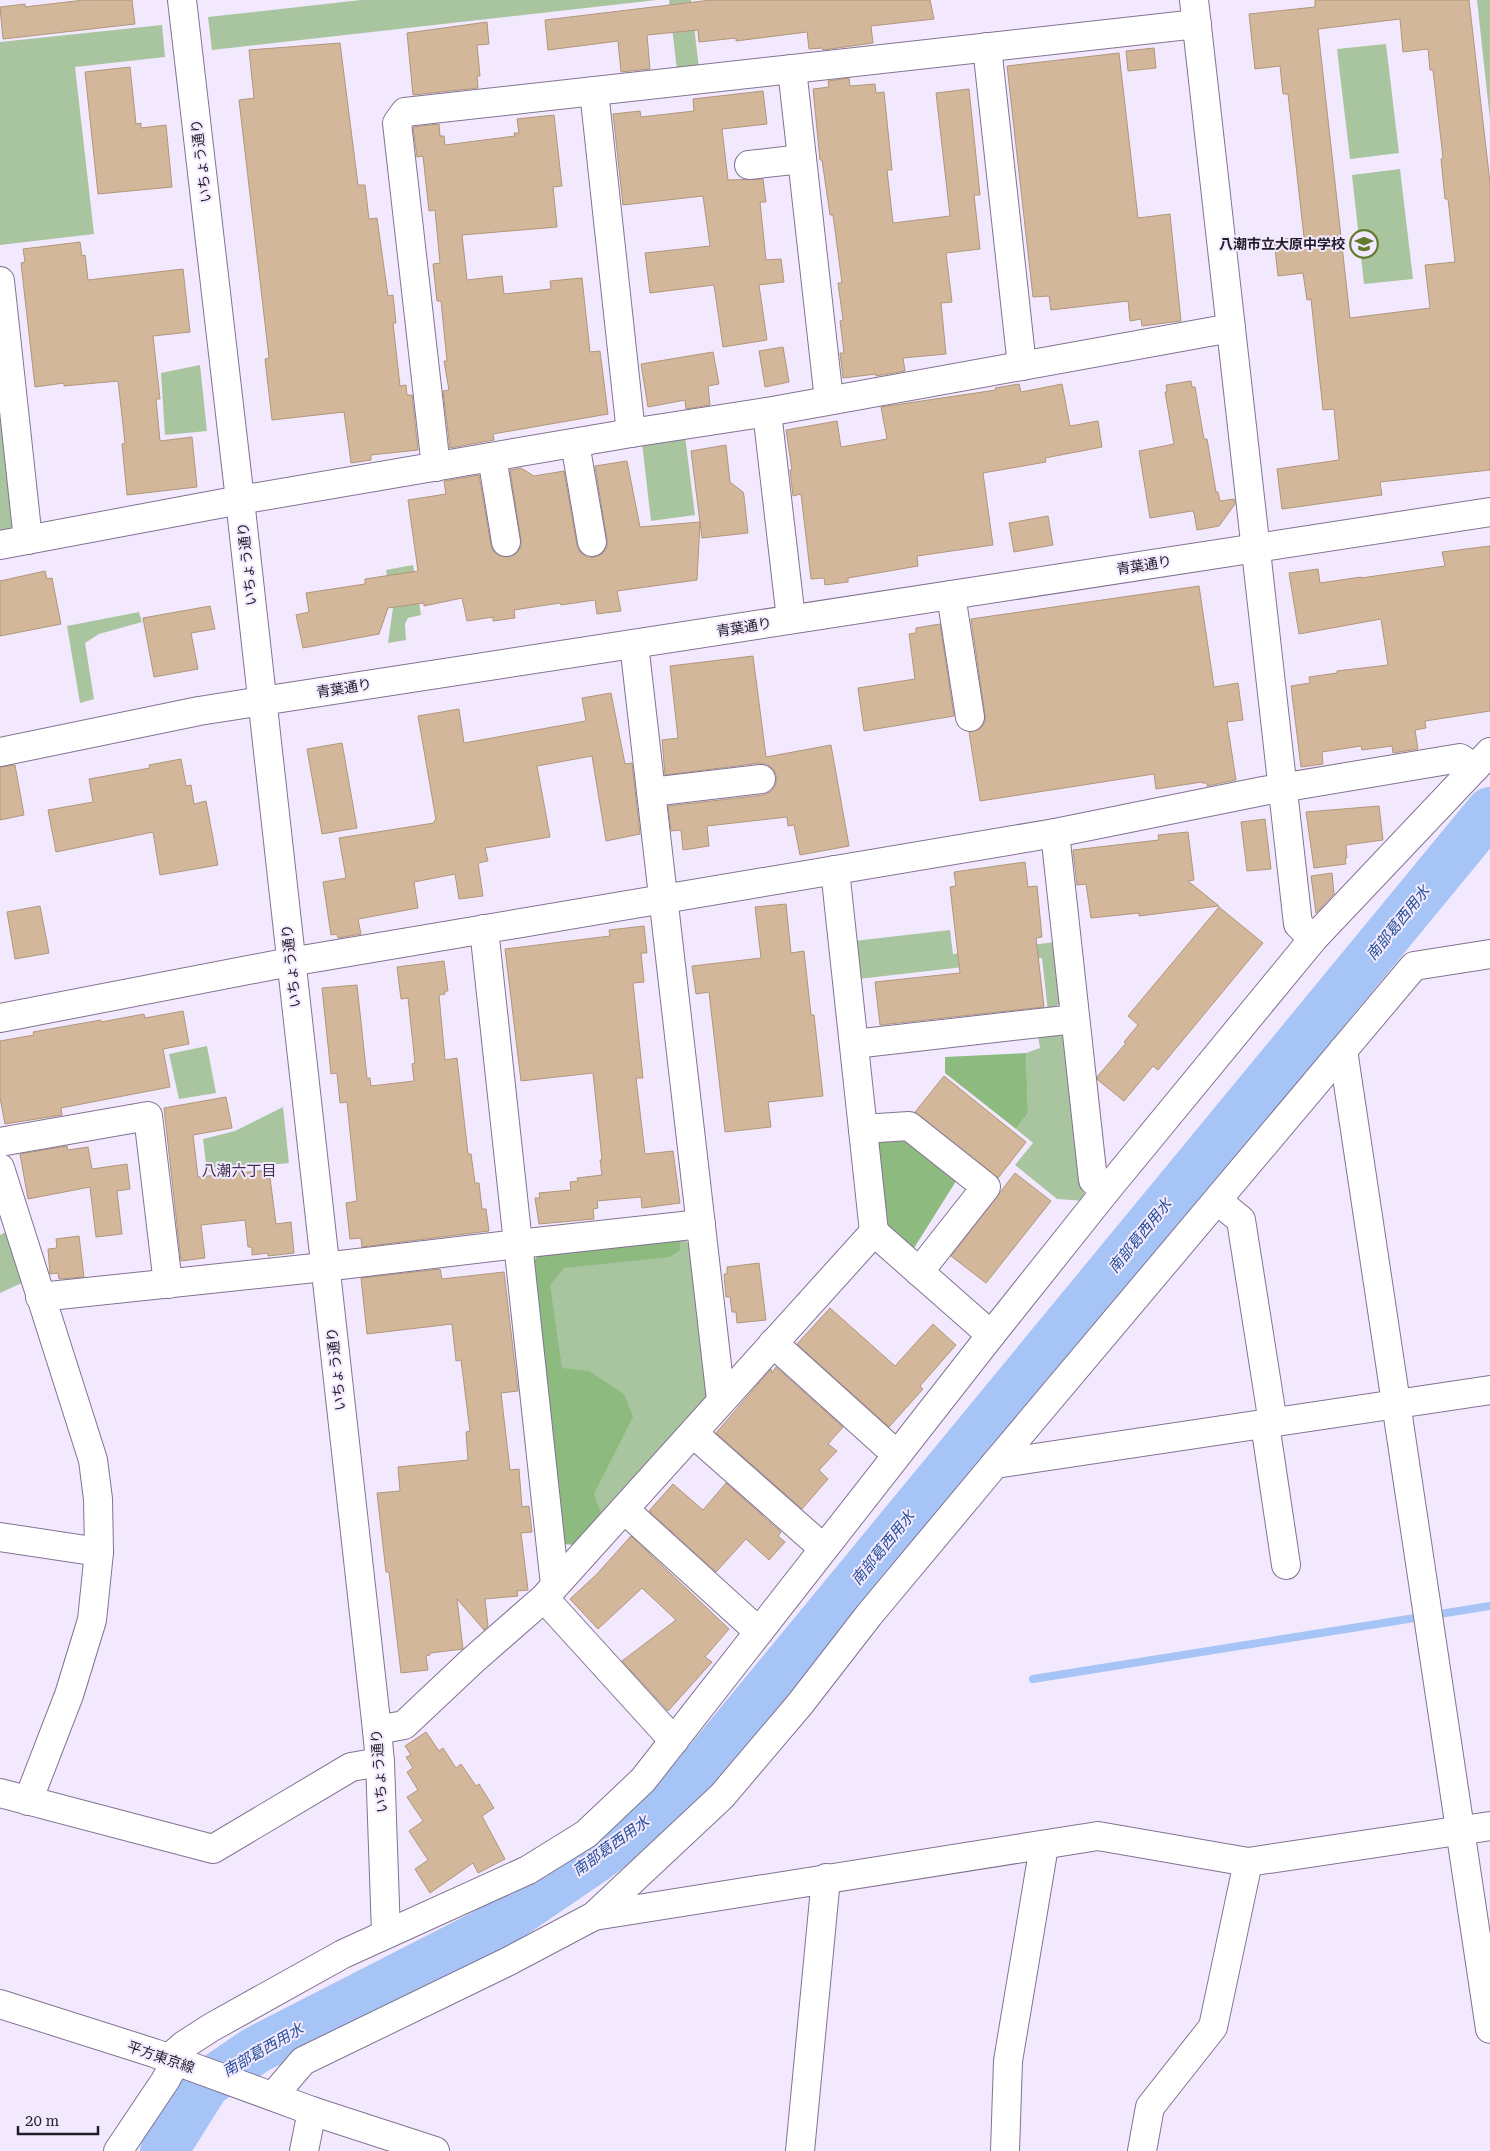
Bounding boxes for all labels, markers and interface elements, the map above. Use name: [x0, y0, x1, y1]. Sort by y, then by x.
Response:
street label: いちょう通り: [188, 118, 214, 204]
school or university icon: 八潮市立大原中学校: [1349, 229, 1379, 259]
place label: 八潮市立大原中学校: [1219, 236, 1345, 252]
street label: いちょう通り: [235, 521, 259, 607]
street label: 青葉通り: [1115, 553, 1173, 577]
street label: 青葉通り: [715, 615, 773, 639]
street label: 青葉通り: [315, 676, 373, 700]
water label: 南部葛西用水: [1363, 881, 1435, 964]
street label: いちょう通り: [279, 923, 303, 1009]
district label: 八潮六丁目: [201, 1162, 277, 1180]
water label: 南部葛西用水: [1105, 1194, 1177, 1277]
street label: いちょう通り: [324, 1326, 348, 1412]
water label: 南部葛西用水: [848, 1506, 920, 1589]
street label: いちょう通り: [368, 1729, 390, 1813]
water label: 南部葛西用水: [569, 1811, 654, 1880]
water label: 南部葛西用水: [220, 2019, 308, 2080]
street label: 平方東京線: [125, 2038, 197, 2076]
scale bar: [18, 2104, 98, 2136]
text: 20 m: [25, 2112, 60, 2130]

